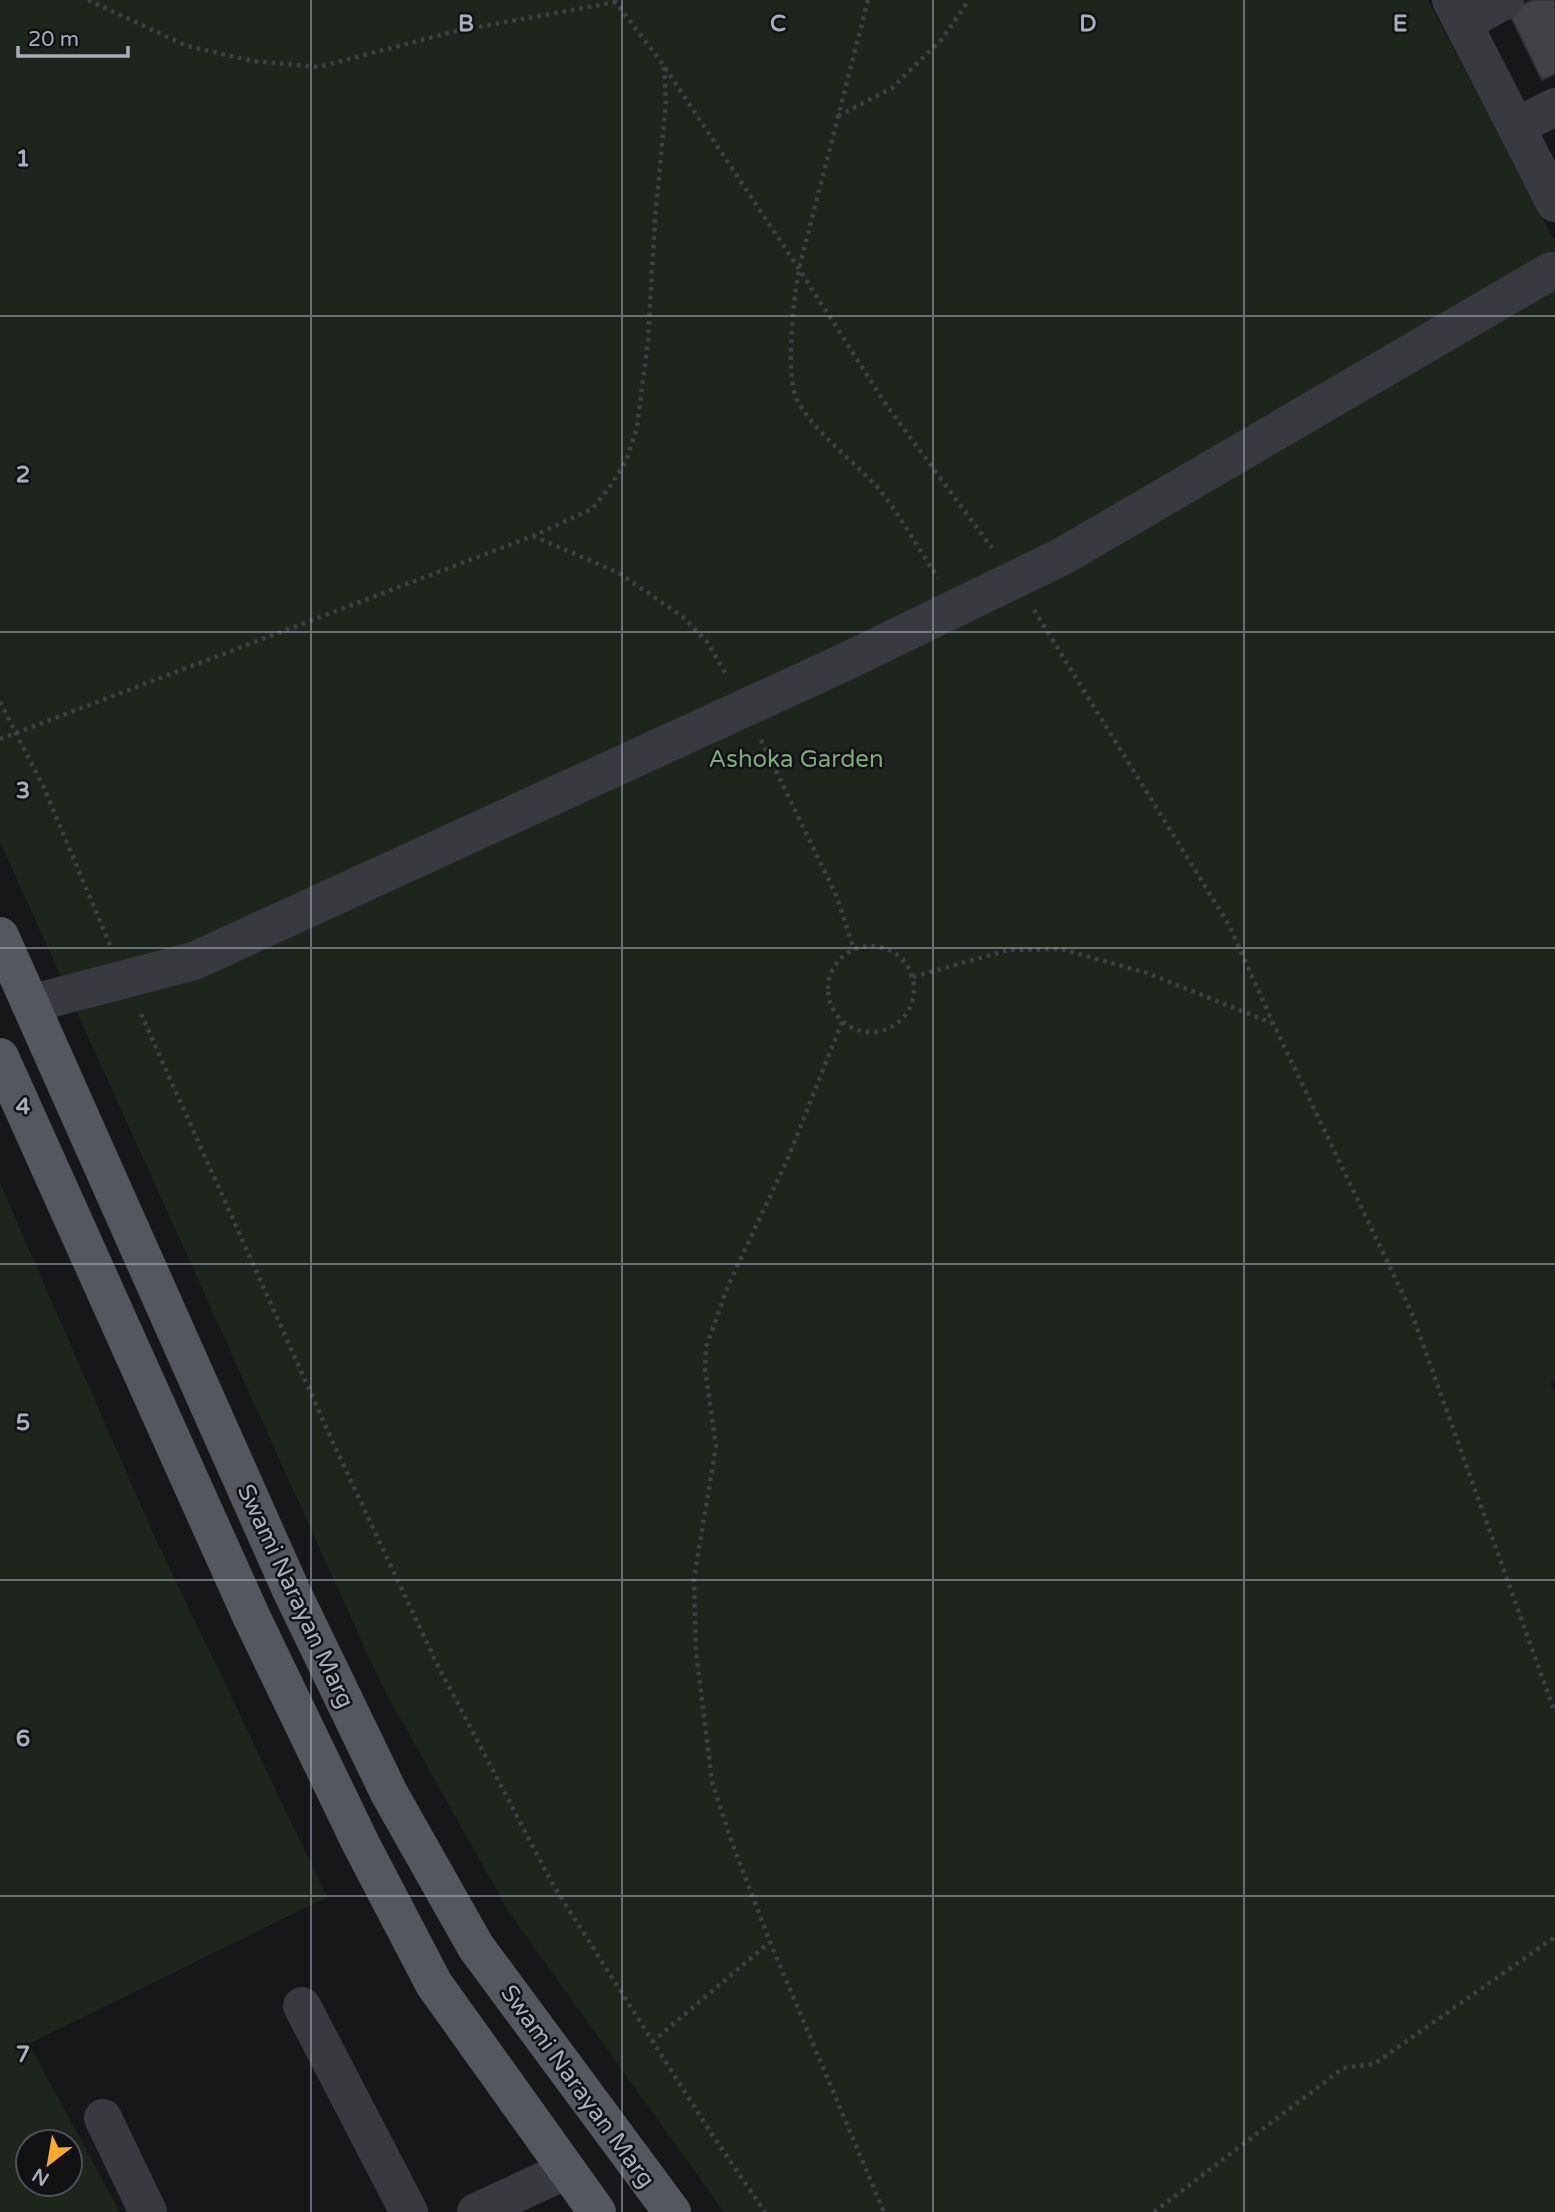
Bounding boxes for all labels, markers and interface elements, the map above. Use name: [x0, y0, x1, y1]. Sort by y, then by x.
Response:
text: B: [458, 10, 474, 38]
text: C: [770, 10, 786, 38]
text: D: [1079, 10, 1097, 38]
text: E: [1393, 10, 1407, 38]
scale bar: [18, 14, 128, 58]
text: 20 m: [28, 27, 79, 52]
text: 1: [16, 145, 30, 173]
text: 2: [16, 461, 30, 489]
park label: Ashoka Garden: [708, 745, 884, 774]
text: 3: [16, 777, 30, 805]
text: 4: [16, 1093, 31, 1121]
text: 5: [16, 1409, 30, 1437]
street label: Swami Narayan Marg: [231, 1480, 360, 1713]
text: 6: [16, 1725, 30, 1753]
street label: Swami Narayan Marg: [494, 1979, 661, 2193]
text: 7: [16, 2041, 30, 2069]
north arrow: [14, 2128, 84, 2198]
text: N: [29, 2163, 53, 2190]

